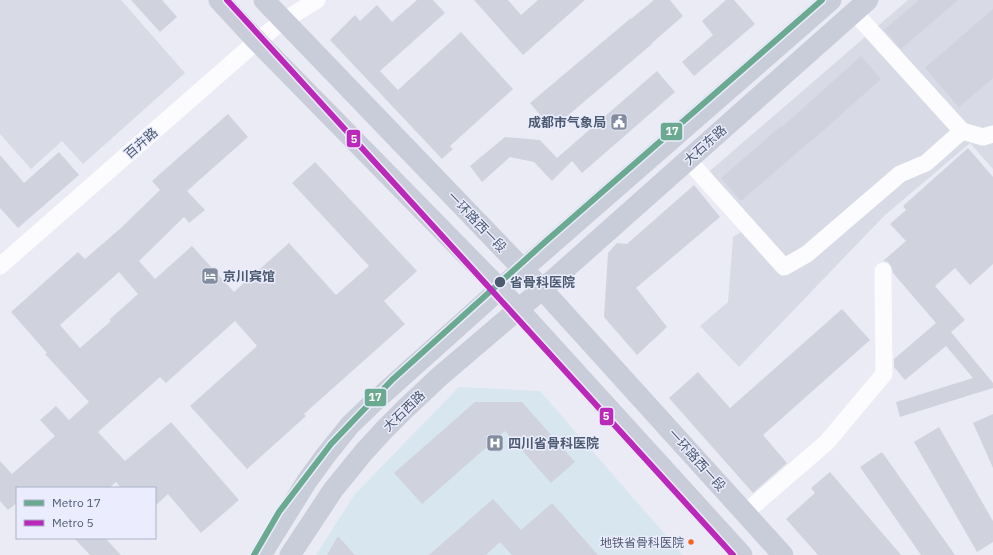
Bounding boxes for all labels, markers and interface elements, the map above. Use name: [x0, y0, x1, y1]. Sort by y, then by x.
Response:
public building icon: 成都市气象局: [609, 112, 629, 132]
place label: 成都市气象局: [528, 114, 606, 131]
street label: 大石东路: [680, 121, 730, 169]
line badge: 17: [660, 122, 683, 141]
street label: 百卉路: [121, 124, 161, 162]
text: 17: [665, 124, 679, 138]
line badge: 5: [346, 129, 361, 148]
text: 5: [351, 132, 358, 146]
street label: 一环路西一段: [444, 188, 510, 256]
hotel icon: 京川宾馆: [200, 266, 220, 286]
place label: 京川宾馆: [223, 268, 275, 285]
place label: 省骨科医院: [510, 274, 575, 291]
marker: 省骨科医院: [493, 275, 507, 289]
street label: 大石西路: [379, 387, 429, 435]
line badge: 17: [364, 388, 387, 407]
text: 17: [368, 390, 382, 404]
line badge: 5: [599, 407, 614, 426]
text: 5: [603, 409, 610, 423]
street label: 一环路西一段: [665, 425, 729, 495]
hospital icon: 四川省骨科医院: [485, 433, 505, 453]
place label: 四川省骨科医院: [508, 435, 599, 452]
legend: [16, 487, 156, 539]
text: Metro 17: [52, 495, 101, 510]
text: Metro 5: [52, 515, 94, 530]
place label: 地铁省骨科医院: [600, 535, 684, 550]
marker: 地铁省骨科医院: [686, 537, 696, 547]

